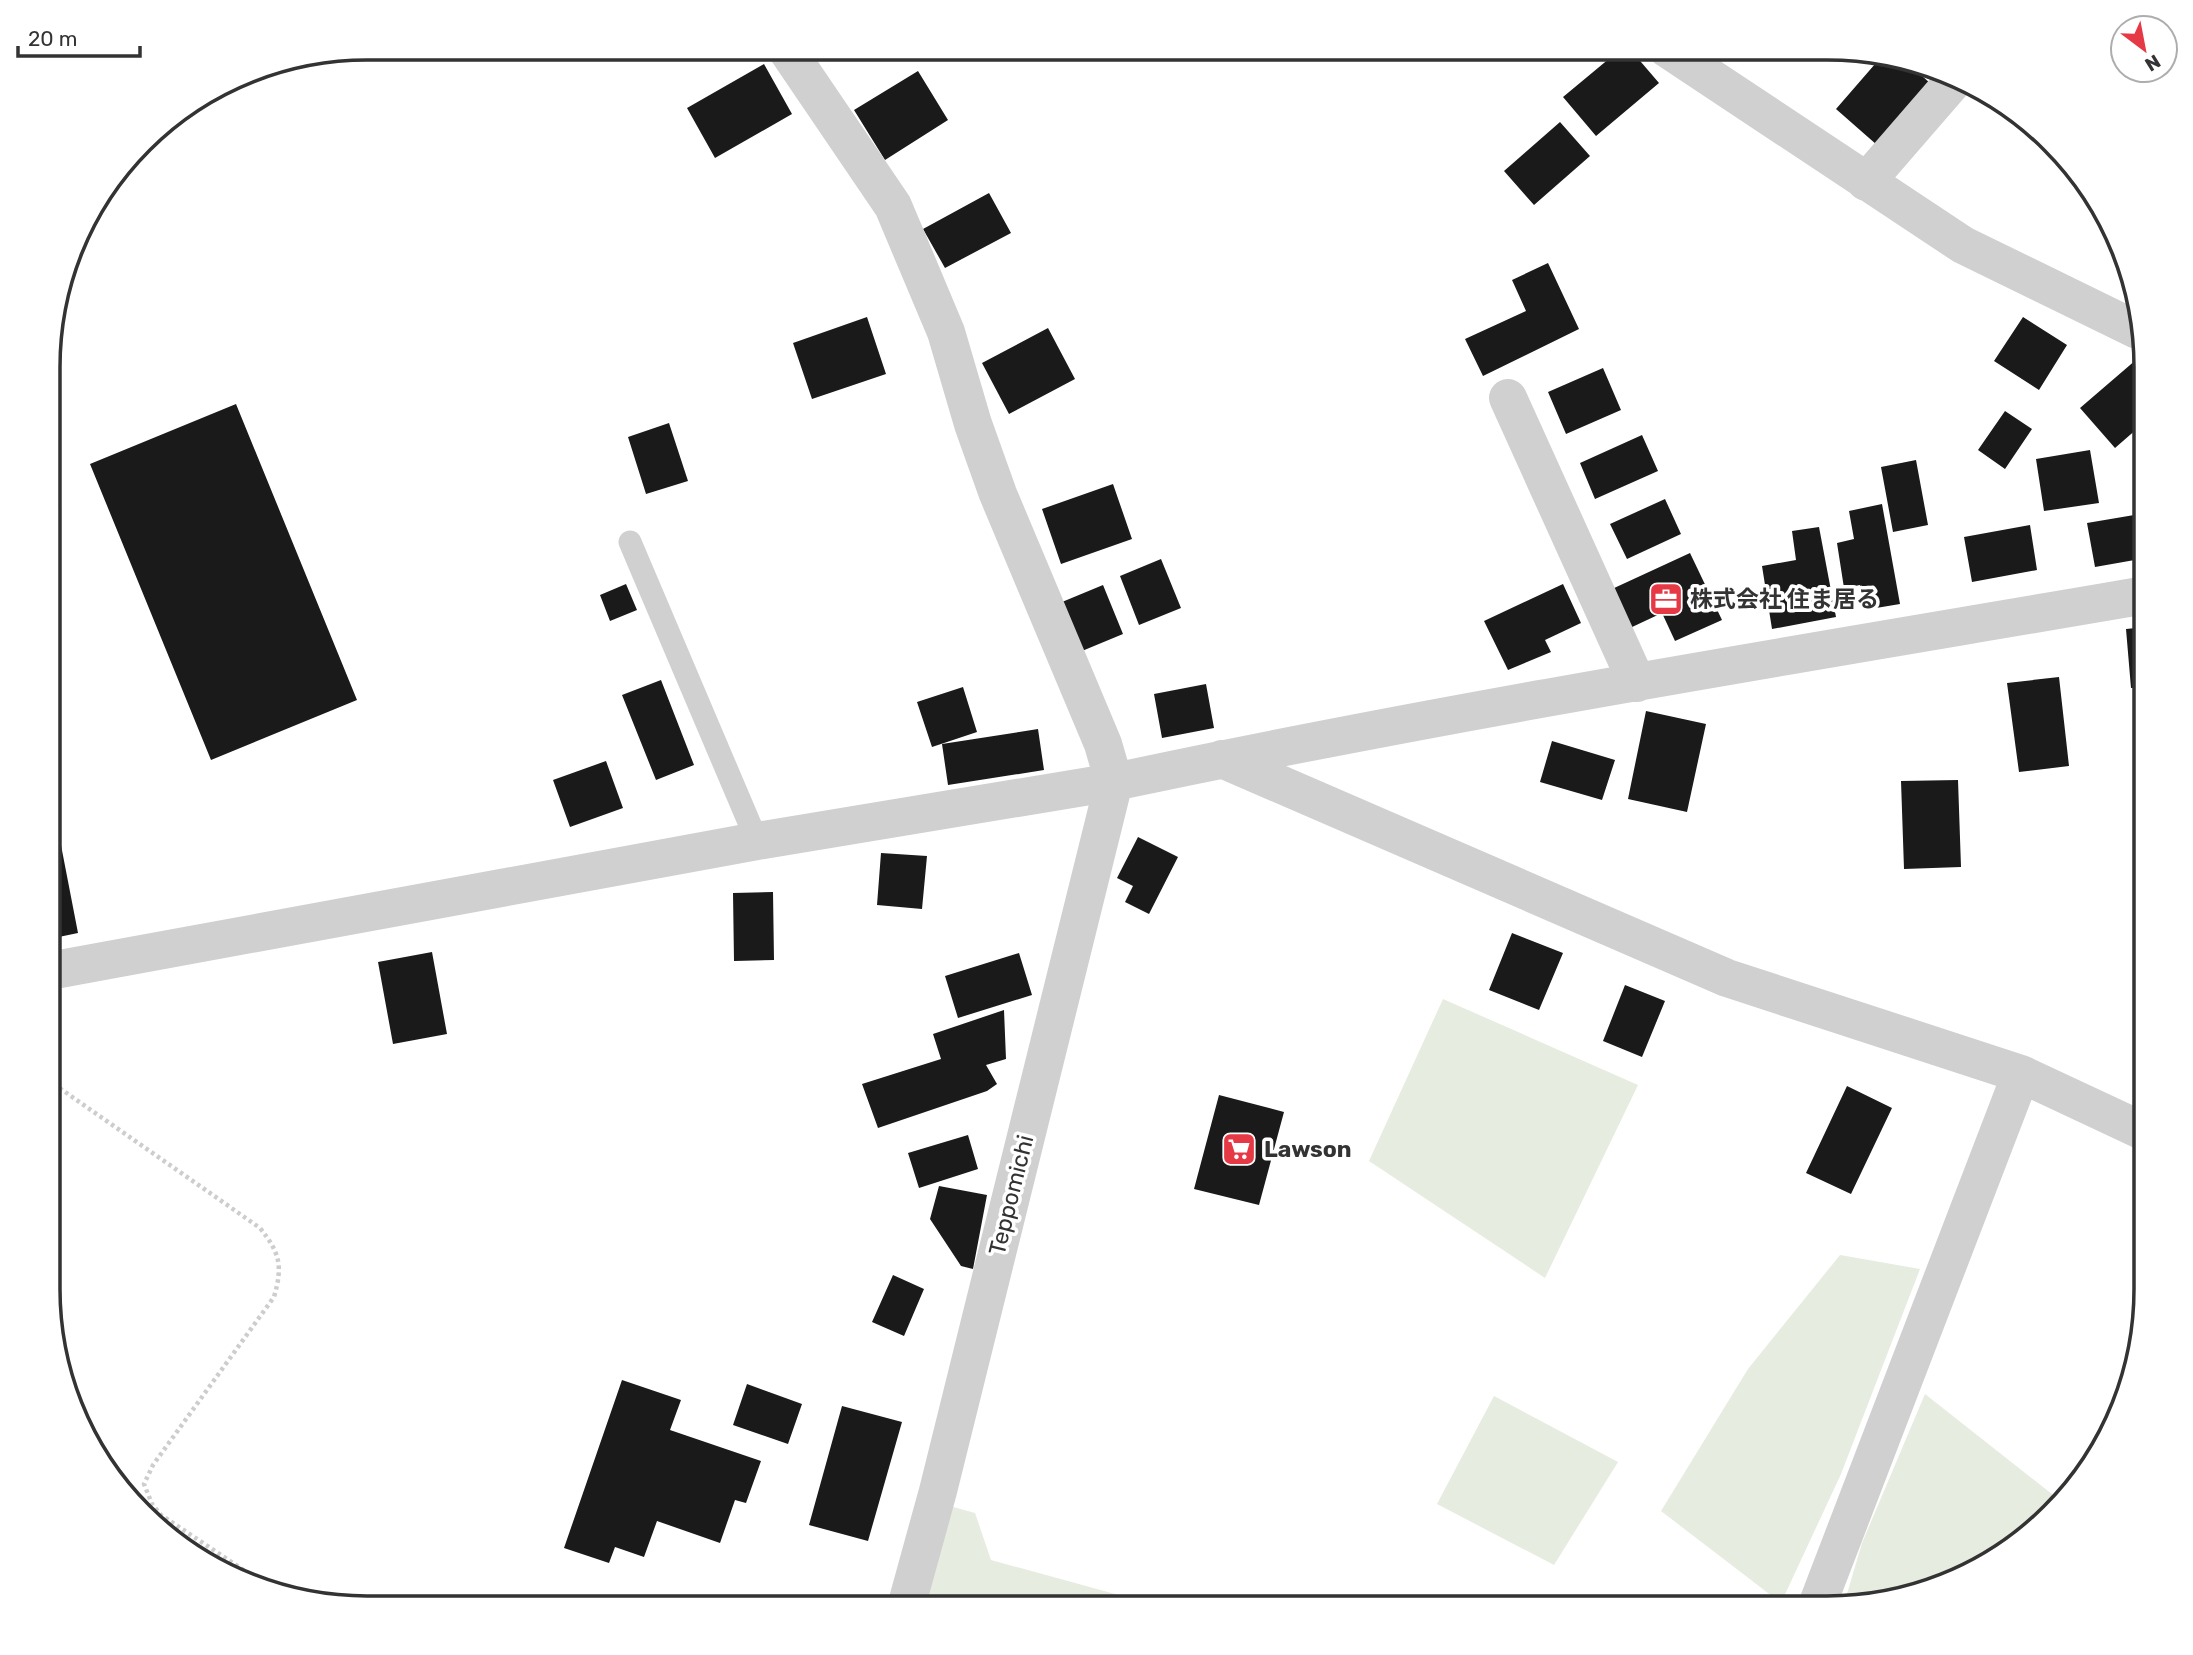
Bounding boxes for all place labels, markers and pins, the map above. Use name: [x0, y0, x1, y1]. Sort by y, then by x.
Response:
office icon: 株式会社 住ま居る: [1647, 580, 1685, 618]
place label: 株式会社 住ま居る: [1690, 585, 1879, 613]
supermarket icon: Lawson: [1220, 1130, 1258, 1168]
place label: Lawson: [1264, 1135, 1352, 1163]

